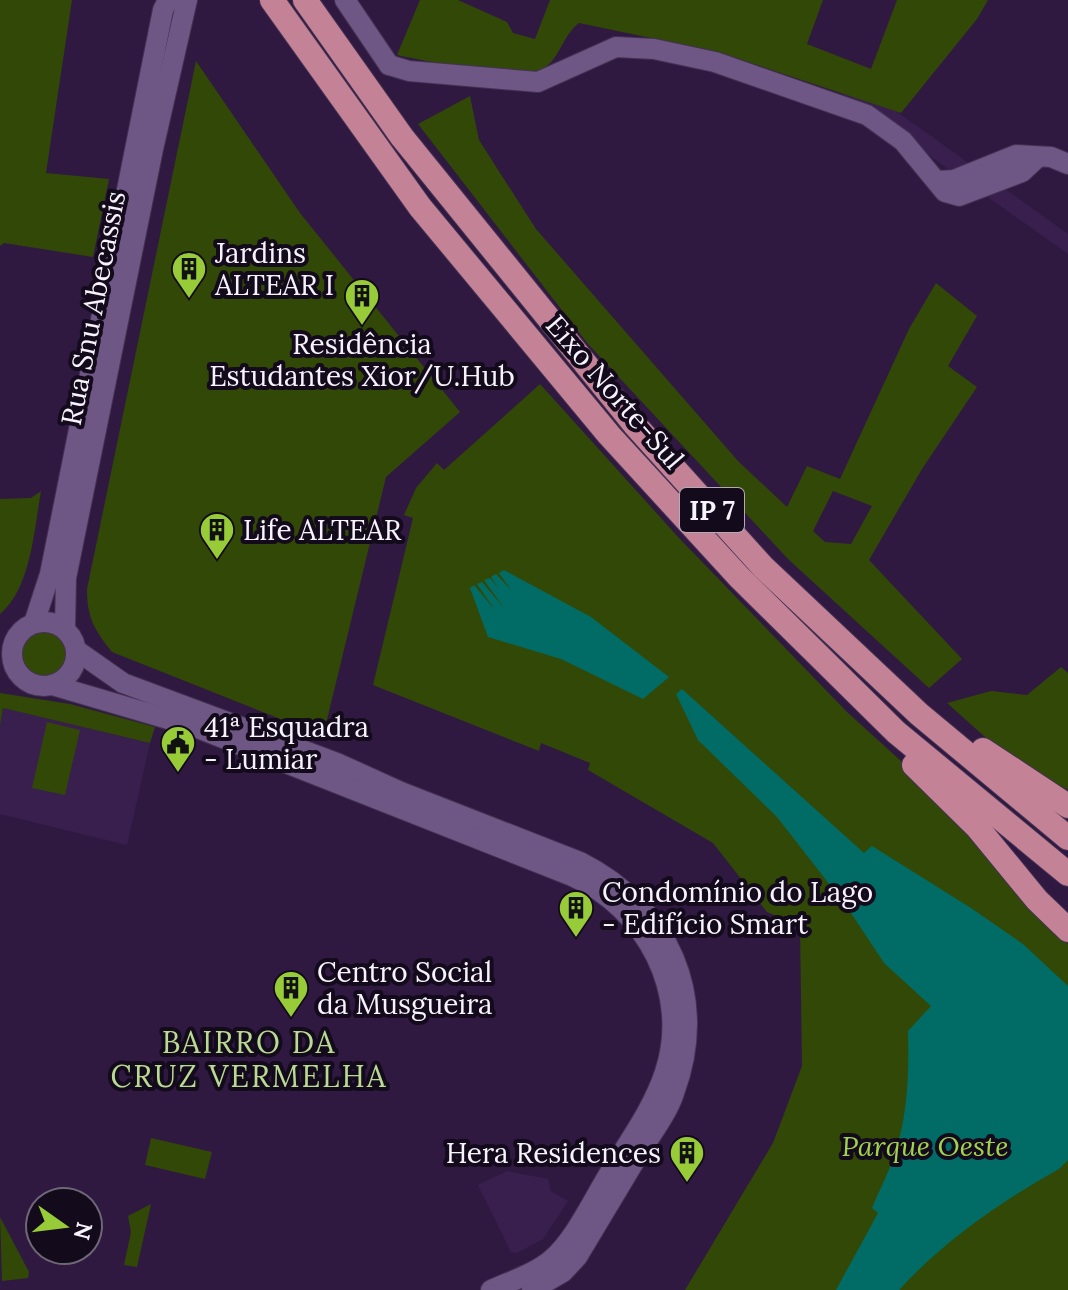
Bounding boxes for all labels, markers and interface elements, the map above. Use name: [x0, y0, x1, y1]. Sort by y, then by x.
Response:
street label: Rua Snu Abecassis: [53, 188, 133, 428]
place label: Jardins ALTEAR I: [214, 235, 334, 303]
building icon: Jardins ALTEAR I: [170, 250, 208, 300]
building icon: Residência Estudantes Xior/U.Hub: [343, 277, 381, 327]
street label: Eixo Norte-Sul: [538, 307, 692, 477]
place label: Residência Estudantes Xior/U.Hub: [209, 326, 515, 394]
road number: IP 7: [680, 488, 744, 532]
building icon: Life ALTEAR: [198, 511, 236, 561]
place label: Life ALTEAR: [243, 512, 402, 548]
place label: 41ª Esquadra - Lumiar: [204, 709, 369, 777]
public building icon: 41ª Esquadra - Lumiar: [159, 724, 197, 774]
place label: Condomínio do Lago - Edifício Smart: [602, 874, 873, 942]
building icon: Condomínio do Lago - Edifício Smart: [557, 889, 595, 939]
place label: Centro Social da Musgueira: [317, 954, 493, 1022]
building icon: Centro Social da Musgueira: [272, 969, 310, 1019]
district label: BAIRRO DA CRUZ VERMELHA: [110, 1023, 388, 1095]
park label: Parque Oeste: [841, 1128, 1009, 1164]
building icon: Hera Residences: [668, 1134, 706, 1184]
place label: Hera Residences: [446, 1135, 661, 1171]
north arrow: [24, 1186, 104, 1266]
text: N: [68, 1219, 99, 1242]

